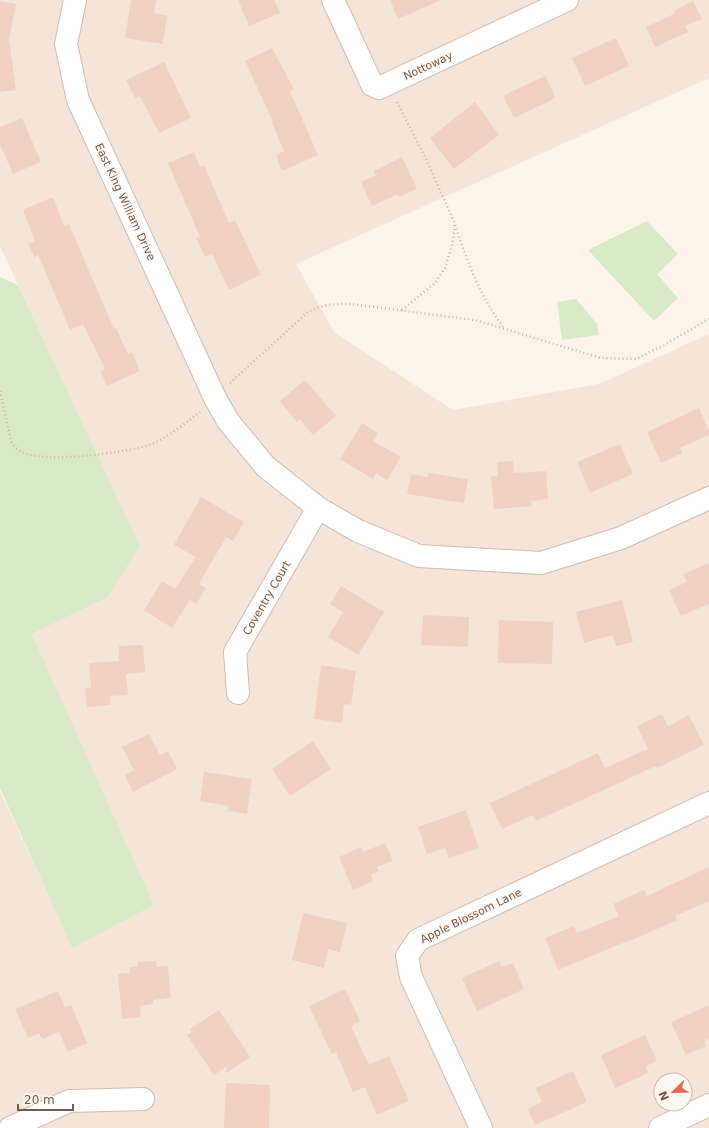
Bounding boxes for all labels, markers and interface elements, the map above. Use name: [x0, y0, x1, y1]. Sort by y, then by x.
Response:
street label: Nottoway: [401, 49, 455, 83]
street label: East King William Drive: [92, 141, 158, 263]
street label: Coventry Court: [240, 558, 294, 638]
street label: Apple Blossom Lane: [418, 886, 524, 946]
north arrow: [653, 1072, 693, 1112]
scale bar: [18, 1086, 73, 1112]
text: N: [656, 1089, 672, 1102]
text: 20 m: [24, 1093, 55, 1107]

